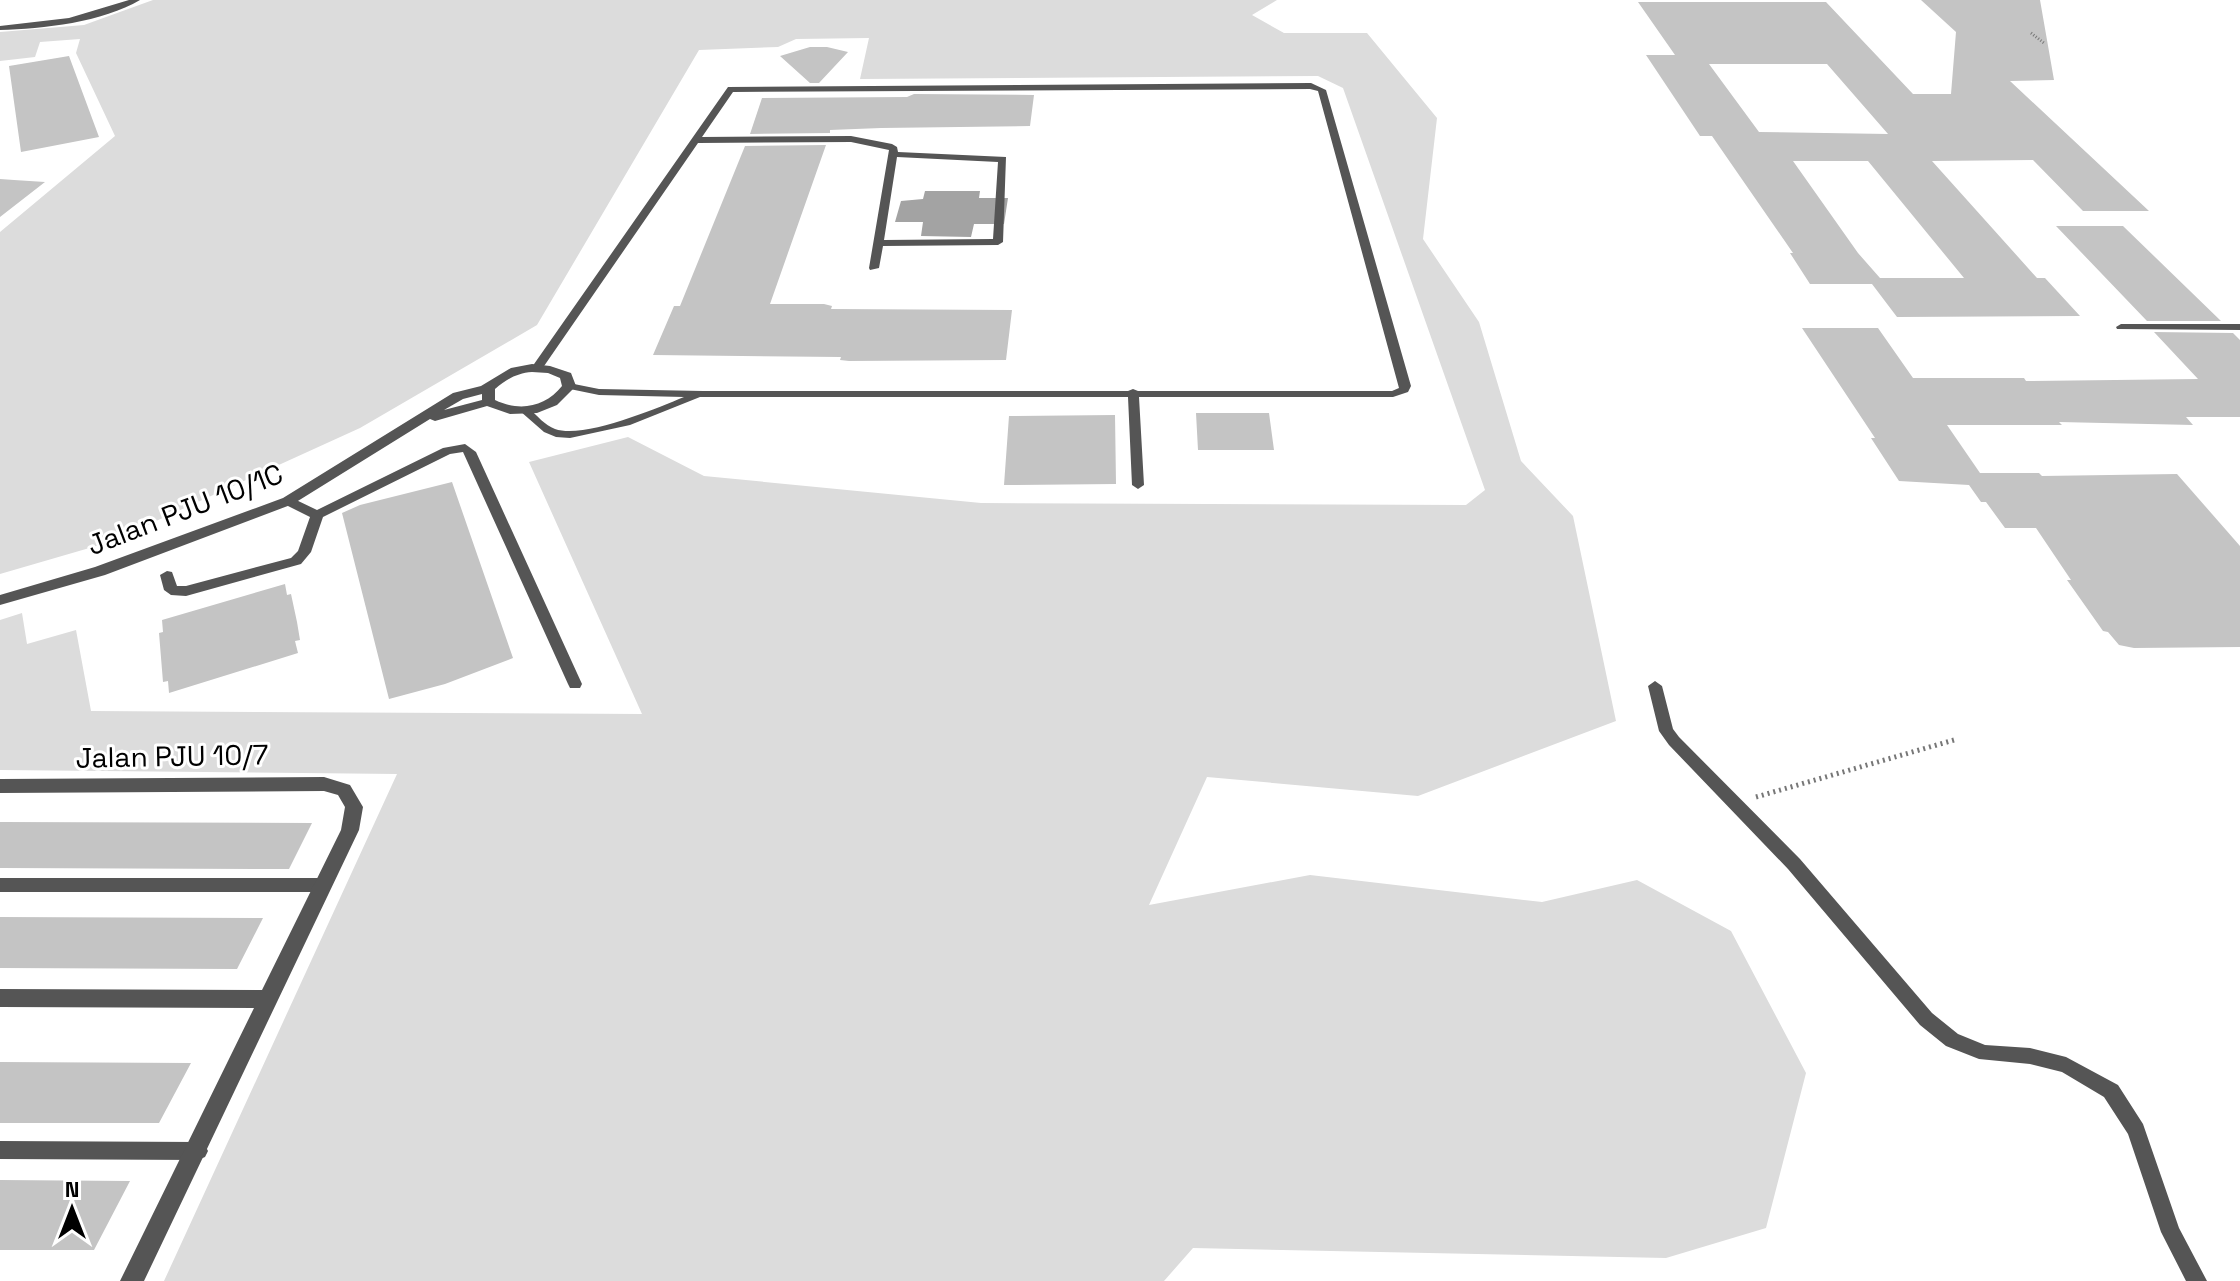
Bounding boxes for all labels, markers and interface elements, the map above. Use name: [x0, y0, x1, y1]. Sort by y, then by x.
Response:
street label: Jalan PJU 10/1C: [82, 455, 288, 563]
street label: Jalan PJU 10/7: [75, 736, 269, 776]
north arrow: [32, 1169, 112, 1249]
text: N: [65, 1175, 79, 1203]

